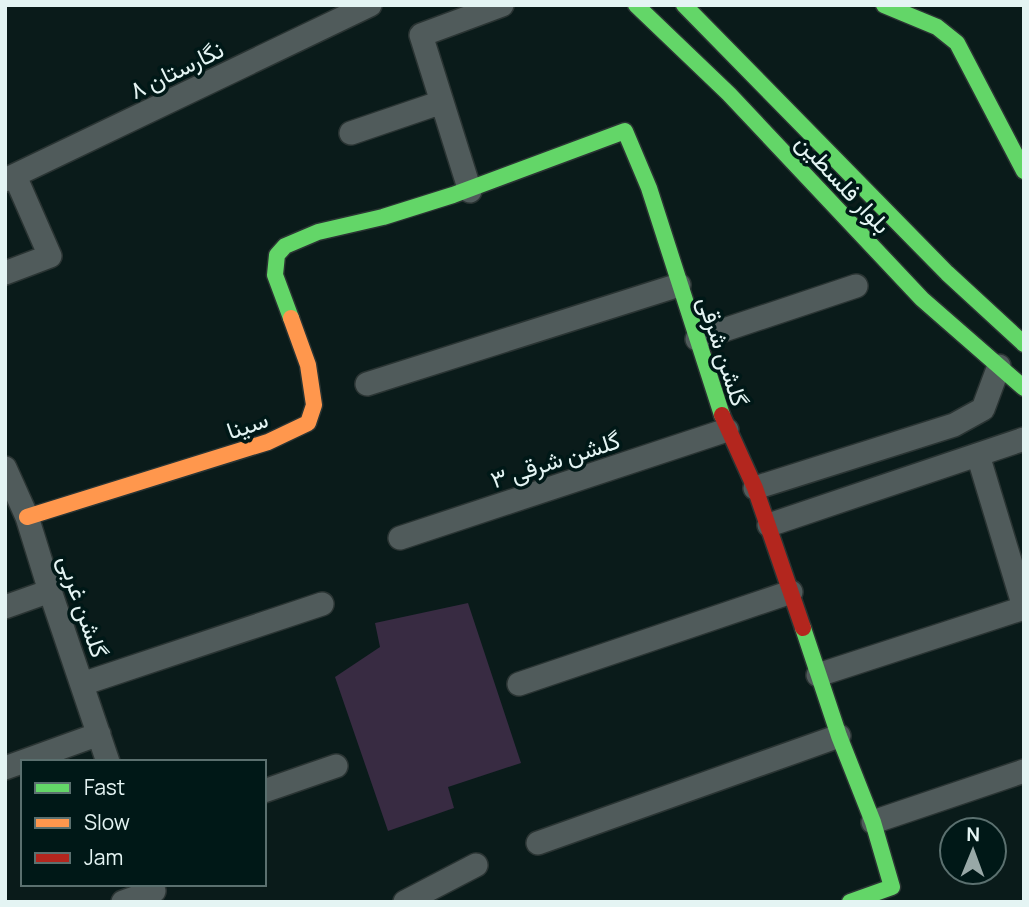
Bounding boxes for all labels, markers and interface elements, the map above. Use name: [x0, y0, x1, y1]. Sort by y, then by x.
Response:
street label: نگارستان ۸: [123, 32, 229, 106]
street label: بلوار فلسطین: [789, 126, 899, 240]
street label: گلشن شرقی: [691, 292, 757, 410]
street label: سینا: [222, 402, 272, 446]
street label: گلشن شرقی ۳: [486, 423, 624, 495]
street label: گلشن غربی: [51, 550, 117, 662]
legend: [21, 760, 266, 886]
text: Fast: [84, 773, 125, 801]
text: Slow: [84, 808, 130, 836]
north arrow: [938, 816, 1008, 886]
text: N: [966, 821, 980, 847]
text: Jam: [84, 843, 123, 871]

